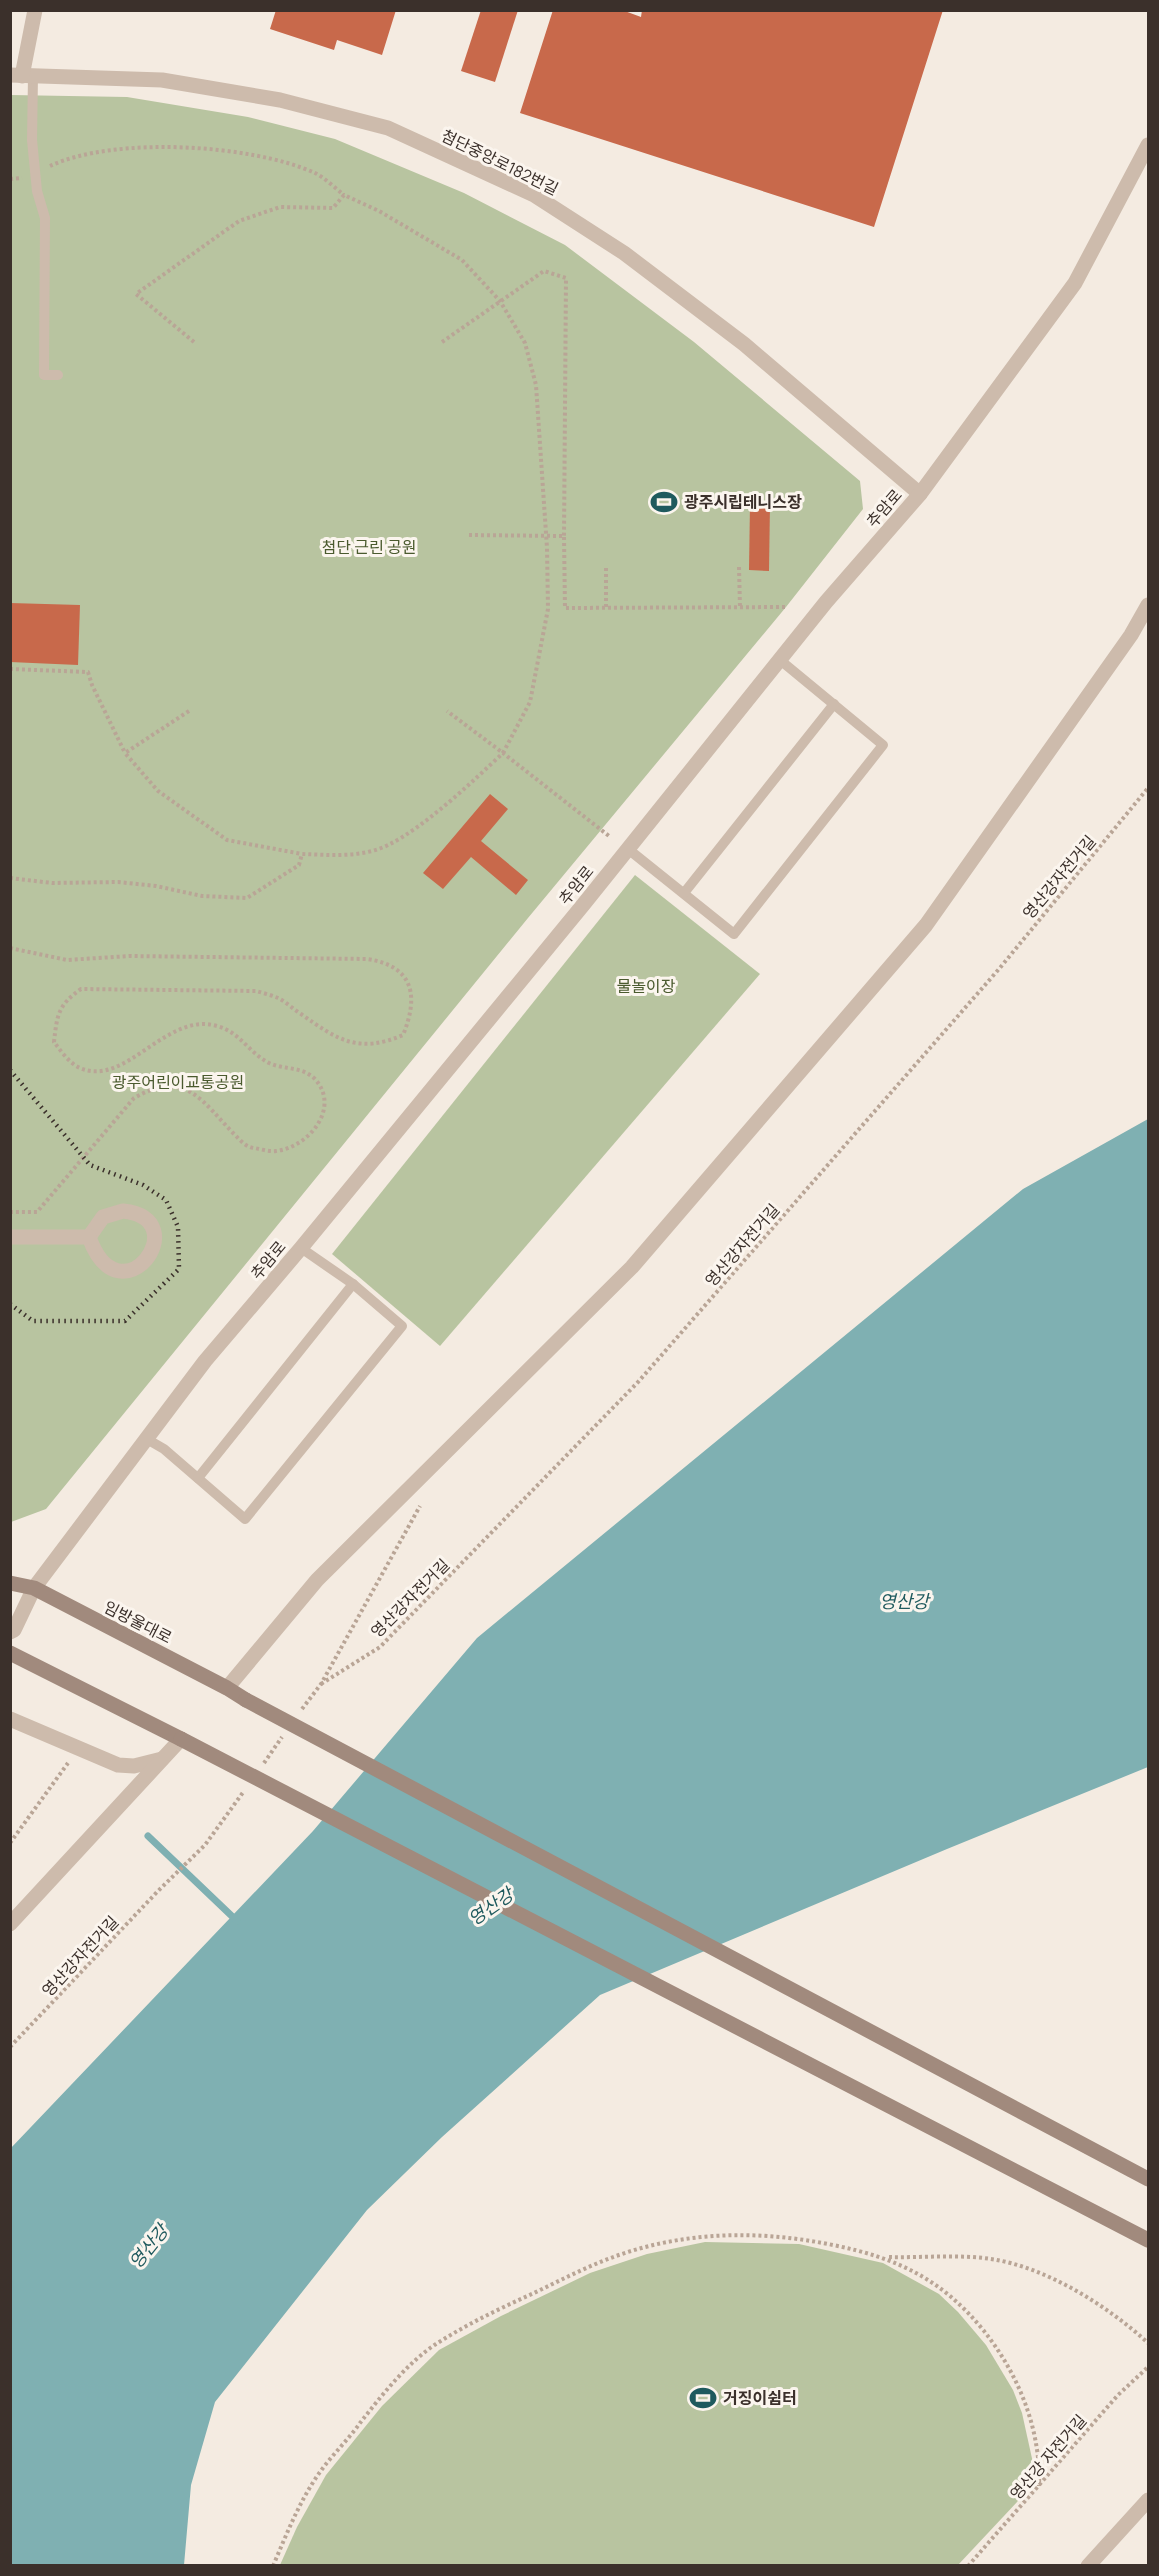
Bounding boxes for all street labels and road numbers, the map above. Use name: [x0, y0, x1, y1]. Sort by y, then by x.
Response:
street label: 첨단중앙로182번길: [438, 124, 562, 200]
street label: 추암로: [861, 484, 907, 532]
street label: 영산강자전거길: [1017, 830, 1101, 924]
street label: 추암로: [554, 861, 599, 909]
street label: 영산강자전거길: [700, 1199, 784, 1291]
street label: 추암로: [245, 1236, 291, 1284]
street label: 영산강자전거길: [366, 1554, 454, 1642]
street label: 임방울대로: [100, 1595, 176, 1649]
street label: 영산강자전거길: [37, 1911, 123, 2001]
street label: 영산강 자전거길: [1005, 2410, 1091, 2504]

